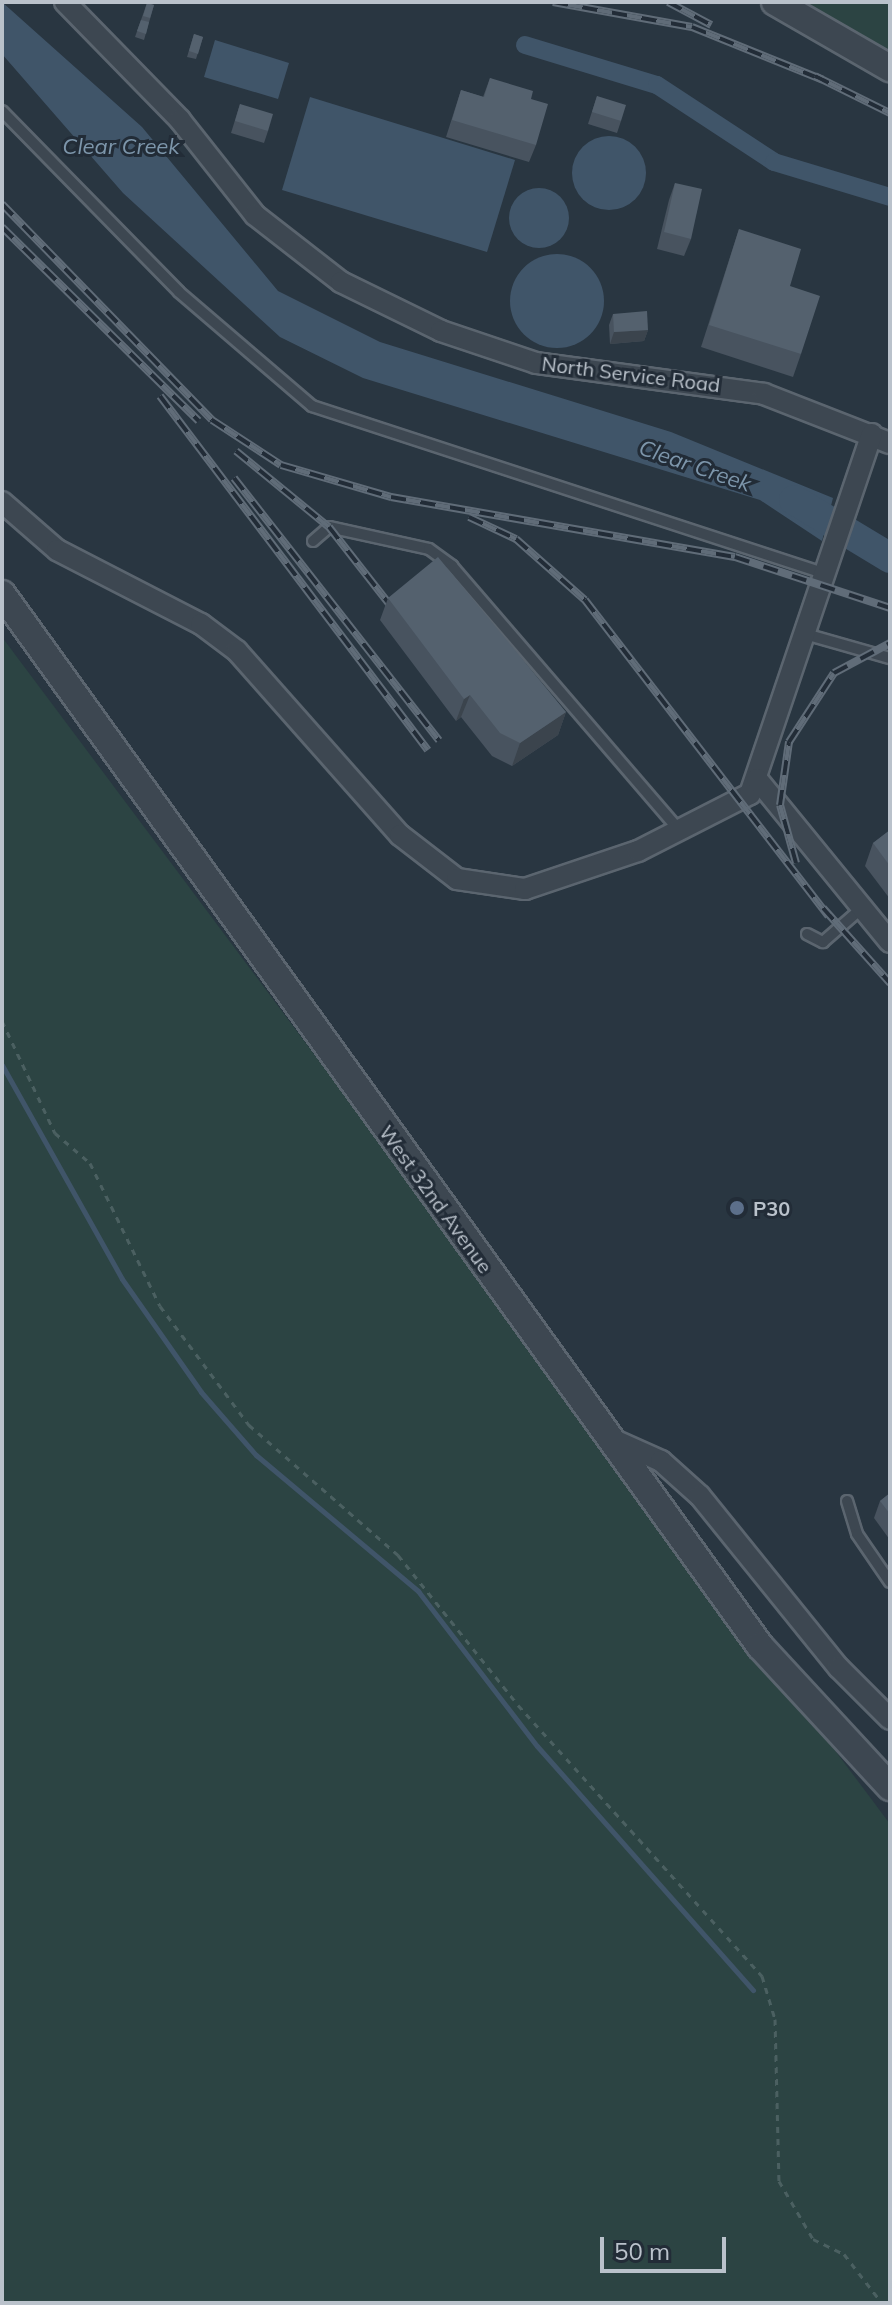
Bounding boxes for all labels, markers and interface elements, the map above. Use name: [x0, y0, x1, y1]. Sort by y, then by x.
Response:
water label: Clear Creek: [62, 134, 180, 160]
street label: North Service Road: [540, 351, 722, 397]
water label: Clear Creek: [635, 434, 755, 498]
street label: West 32nd Avenue: [374, 1121, 498, 1277]
place label: P30: [753, 1196, 790, 1220]
marker: P30: [728, 1199, 746, 1217]
scale bar: [604, 2221, 730, 2271]
text: 50 m: [614, 2236, 670, 2266]

